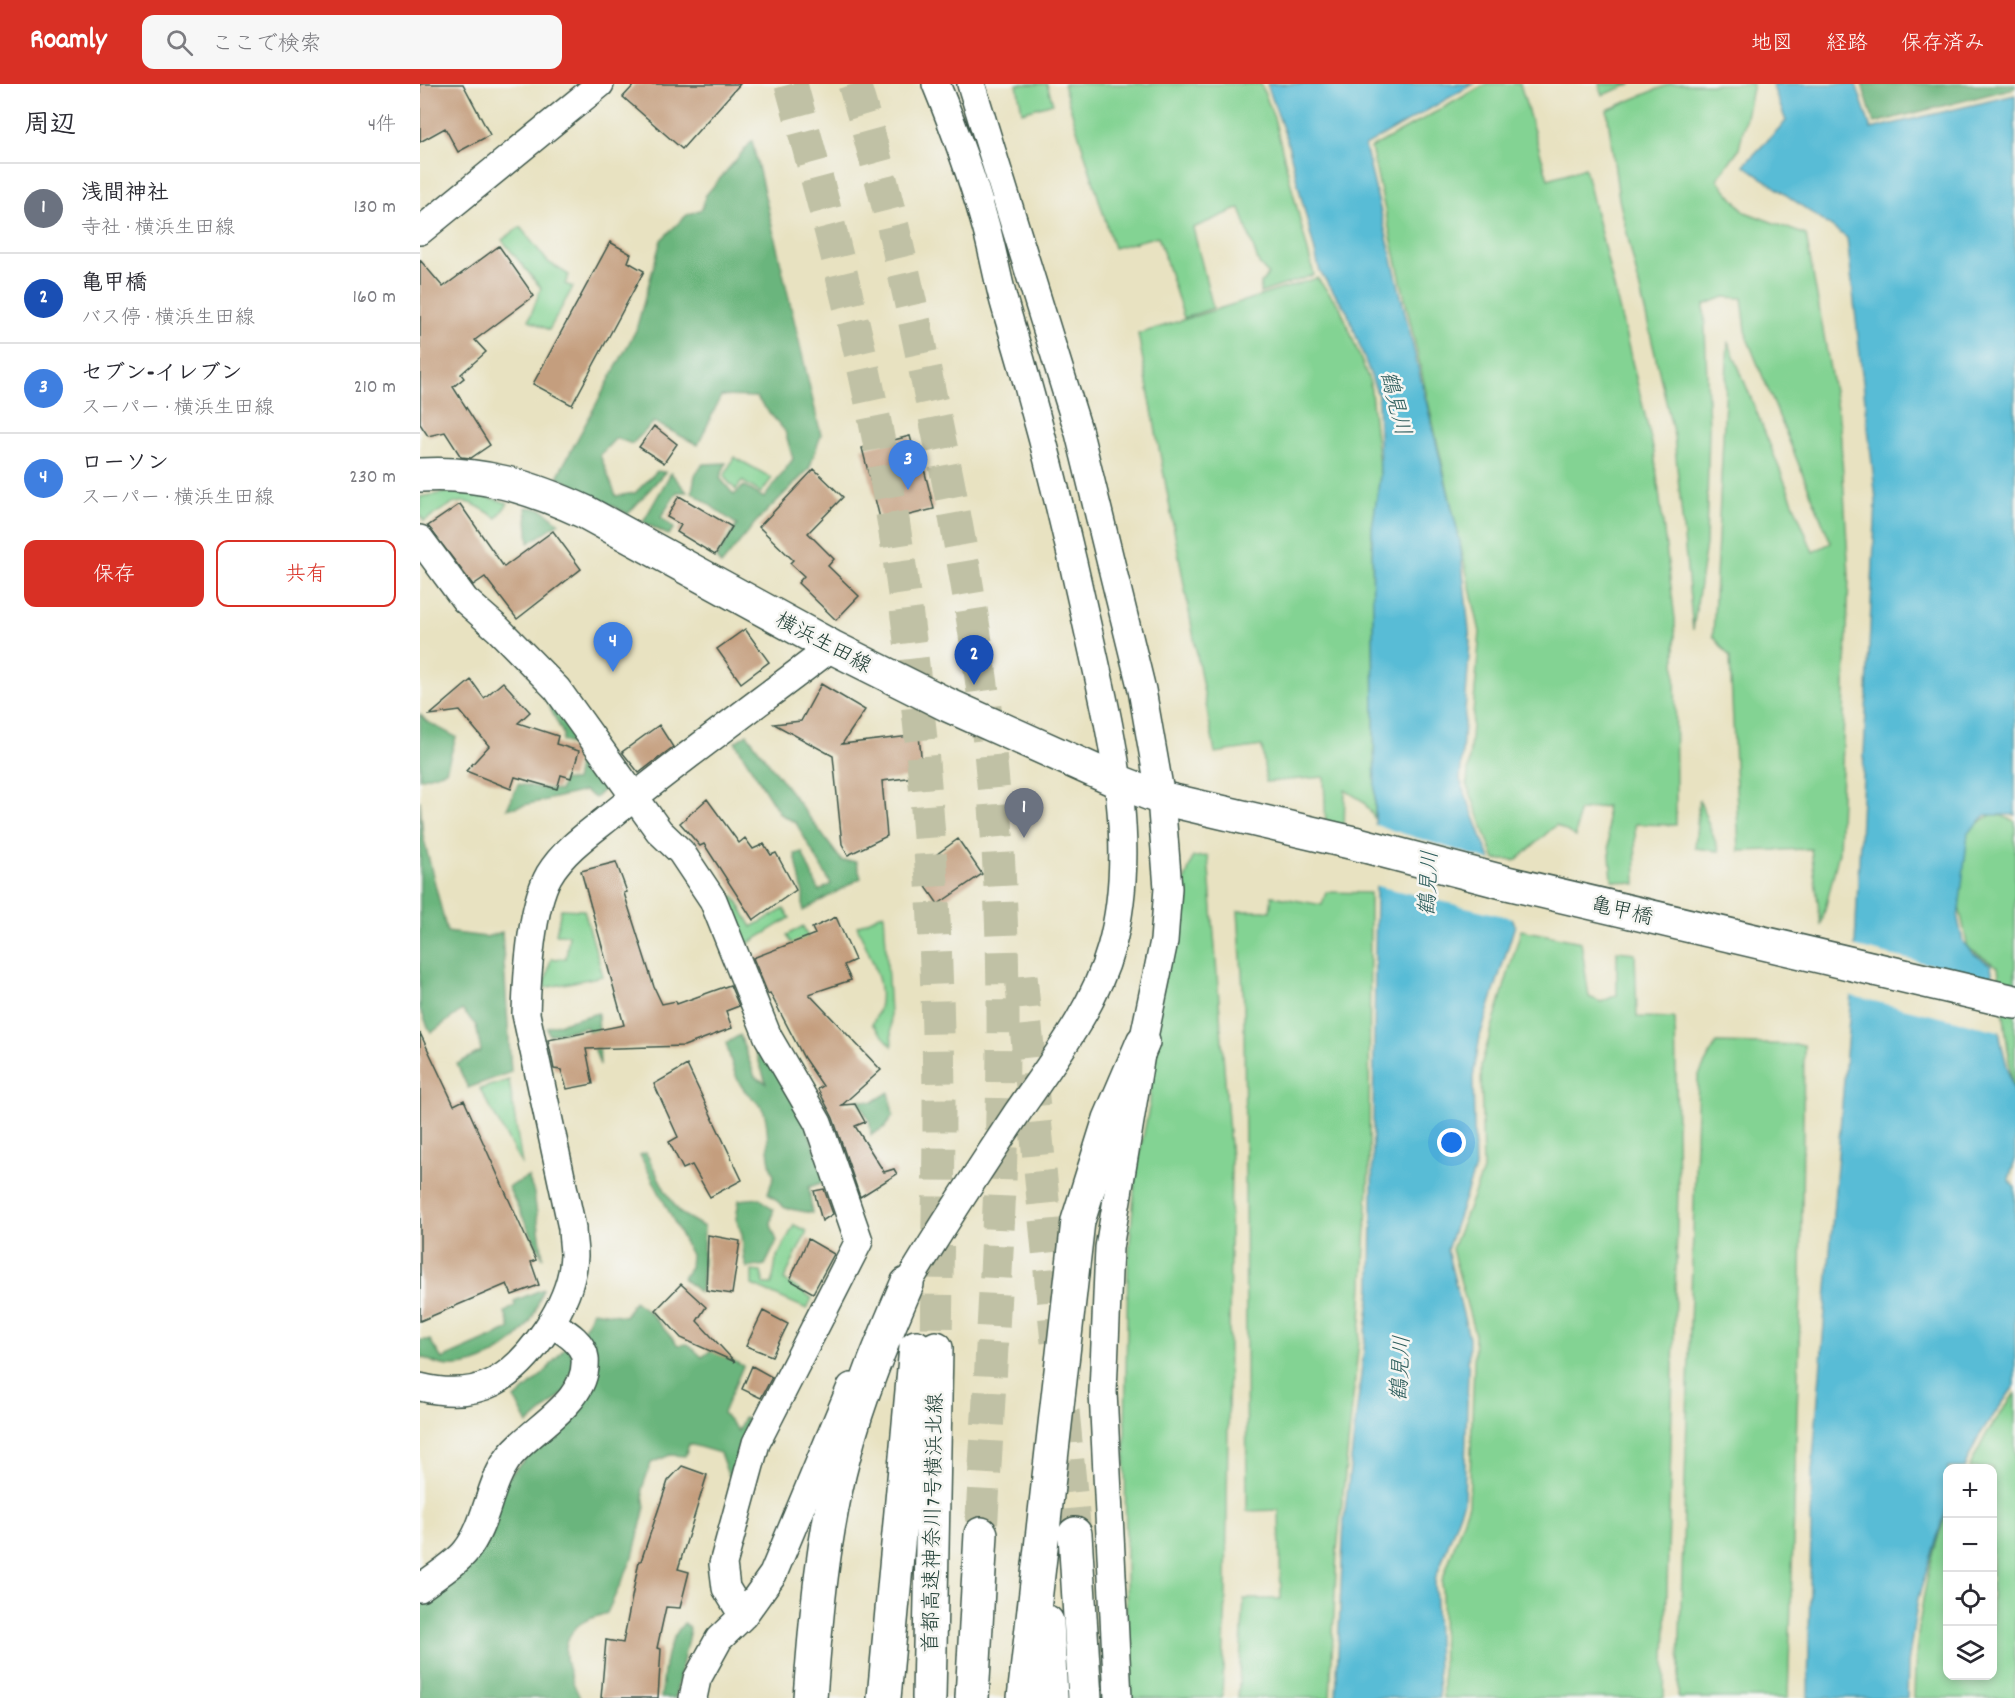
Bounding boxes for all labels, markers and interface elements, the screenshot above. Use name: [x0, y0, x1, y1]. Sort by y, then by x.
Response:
search box: [142, 15, 562, 69]
text: Roamly: [30, 22, 106, 62]
icon: search: [163, 26, 196, 59]
text: ここで検索: [211, 30, 321, 61]
text: 地図: [1751, 30, 1793, 60]
text: 経路: [1826, 30, 1868, 60]
text: 保存済み: [1901, 30, 1985, 60]
text: 周辺: [24, 108, 76, 145]
text: 4件: [368, 112, 396, 140]
text: 浅間神社: [81, 179, 169, 210]
text: 1: [41, 194, 46, 222]
text: 130 m: [354, 194, 396, 222]
text: 寺社 · 横浜生田線: [81, 215, 235, 243]
text: 亀甲橋: [81, 269, 147, 300]
text: 2: [39, 284, 48, 312]
text: 160 m: [353, 284, 396, 312]
text: バス停 · 横浜生田線: [81, 305, 255, 333]
text: セブン-イレブン: [81, 359, 243, 390]
water label: 鶴見川: [1371, 368, 1417, 440]
text: 3: [39, 374, 48, 402]
text: 210 m: [354, 374, 396, 402]
text: スーパー · 横浜生田線: [81, 395, 274, 423]
pin: 3: [888, 440, 928, 490]
text: ローソン: [81, 449, 169, 480]
text: 4: [39, 464, 48, 492]
text: 230 m: [349, 464, 396, 492]
text: スーパー · 横浜生田線: [81, 485, 274, 513]
button: 保存: [24, 540, 204, 607]
button: 共有: [216, 540, 396, 607]
street label: 横浜生田線: [769, 607, 876, 683]
pin: 4: [594, 622, 632, 672]
pin: 2: [954, 636, 994, 685]
pin: 1: [1004, 788, 1044, 838]
water label: 鶴見川: [1413, 849, 1448, 917]
street label: 亀甲橋: [1587, 891, 1655, 935]
your location: [1437, 1128, 1466, 1157]
water label: 鶴見川: [1385, 1334, 1420, 1402]
street label: 首都高速神奈川7号横浜北線: [918, 1393, 952, 1653]
map controls: [1943, 1464, 1997, 1680]
button: +: [1943, 1464, 1997, 1518]
button: −: [1943, 1518, 1997, 1572]
button: locate: [1943, 1572, 1997, 1626]
button: layers: [1943, 1626, 1997, 1680]

